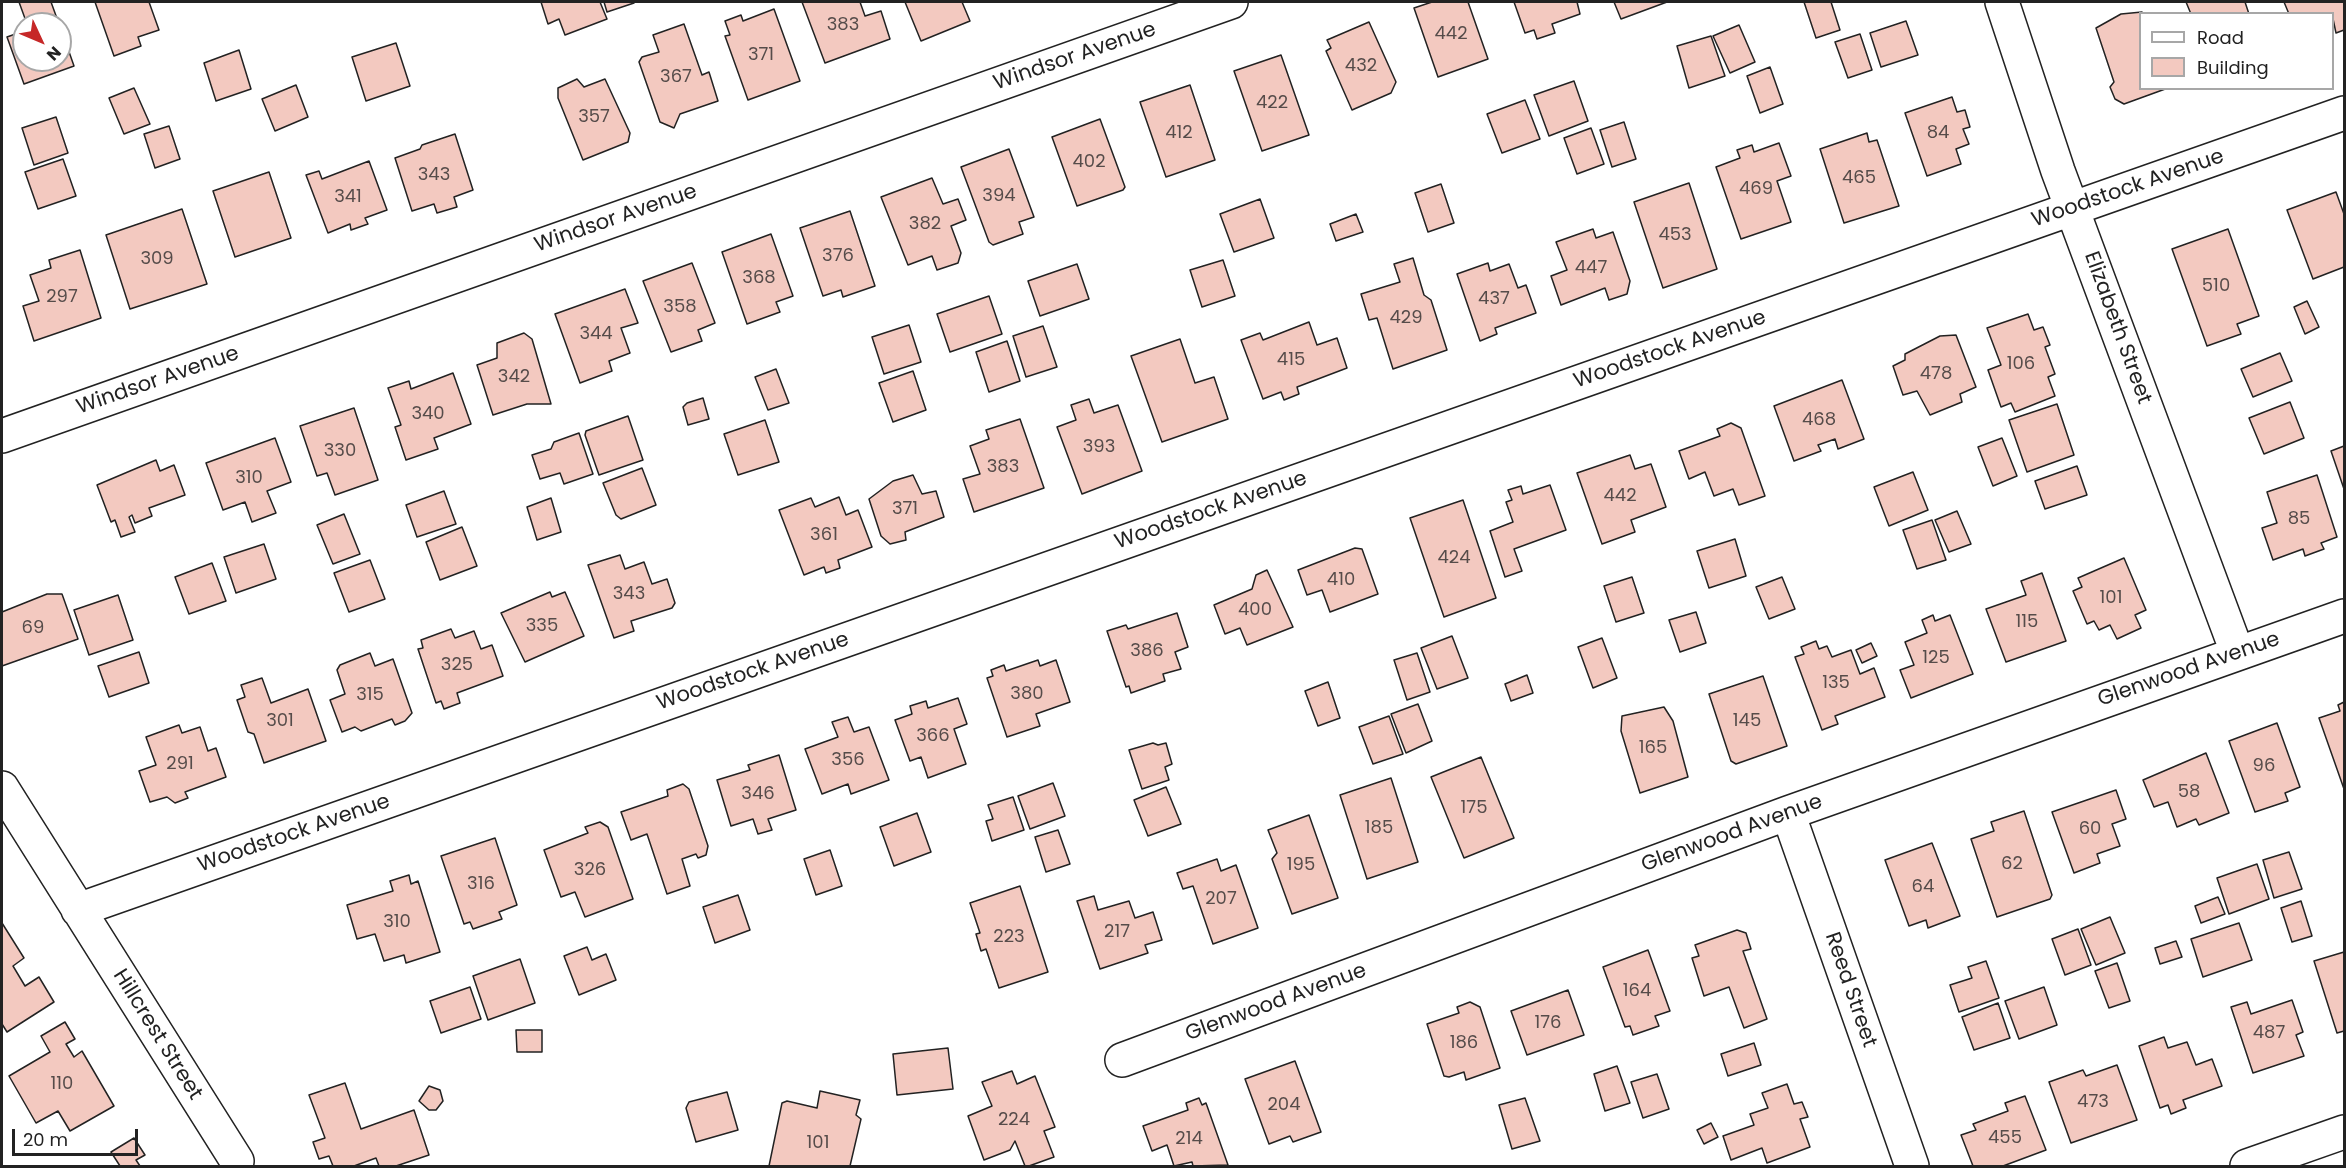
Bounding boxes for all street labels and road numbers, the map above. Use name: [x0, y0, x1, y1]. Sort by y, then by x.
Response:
street label: Windsor Avenue: [991, 17, 1159, 97]
street label: Woodstock Avenue: [2029, 144, 2227, 234]
street label: Windsor Avenue: [532, 179, 700, 259]
street label: Elizabeth Street: [2078, 248, 2156, 408]
street label: Woodstock Avenue: [1571, 305, 1769, 395]
street label: Windsor Avenue: [74, 341, 242, 421]
street label: Woodstock Avenue: [1112, 466, 1310, 556]
street label: Woodstock Avenue: [654, 627, 852, 717]
street label: Glenwood Avenue: [2095, 627, 2283, 713]
street label: Woodstock Avenue: [195, 789, 393, 879]
street label: Glenwood Avenue: [1638, 790, 1826, 878]
street label: Reed Street: [1819, 929, 1881, 1051]
street label: Glenwood Avenue: [1182, 959, 1370, 1047]
street label: Hillcrest Street: [107, 965, 207, 1105]

